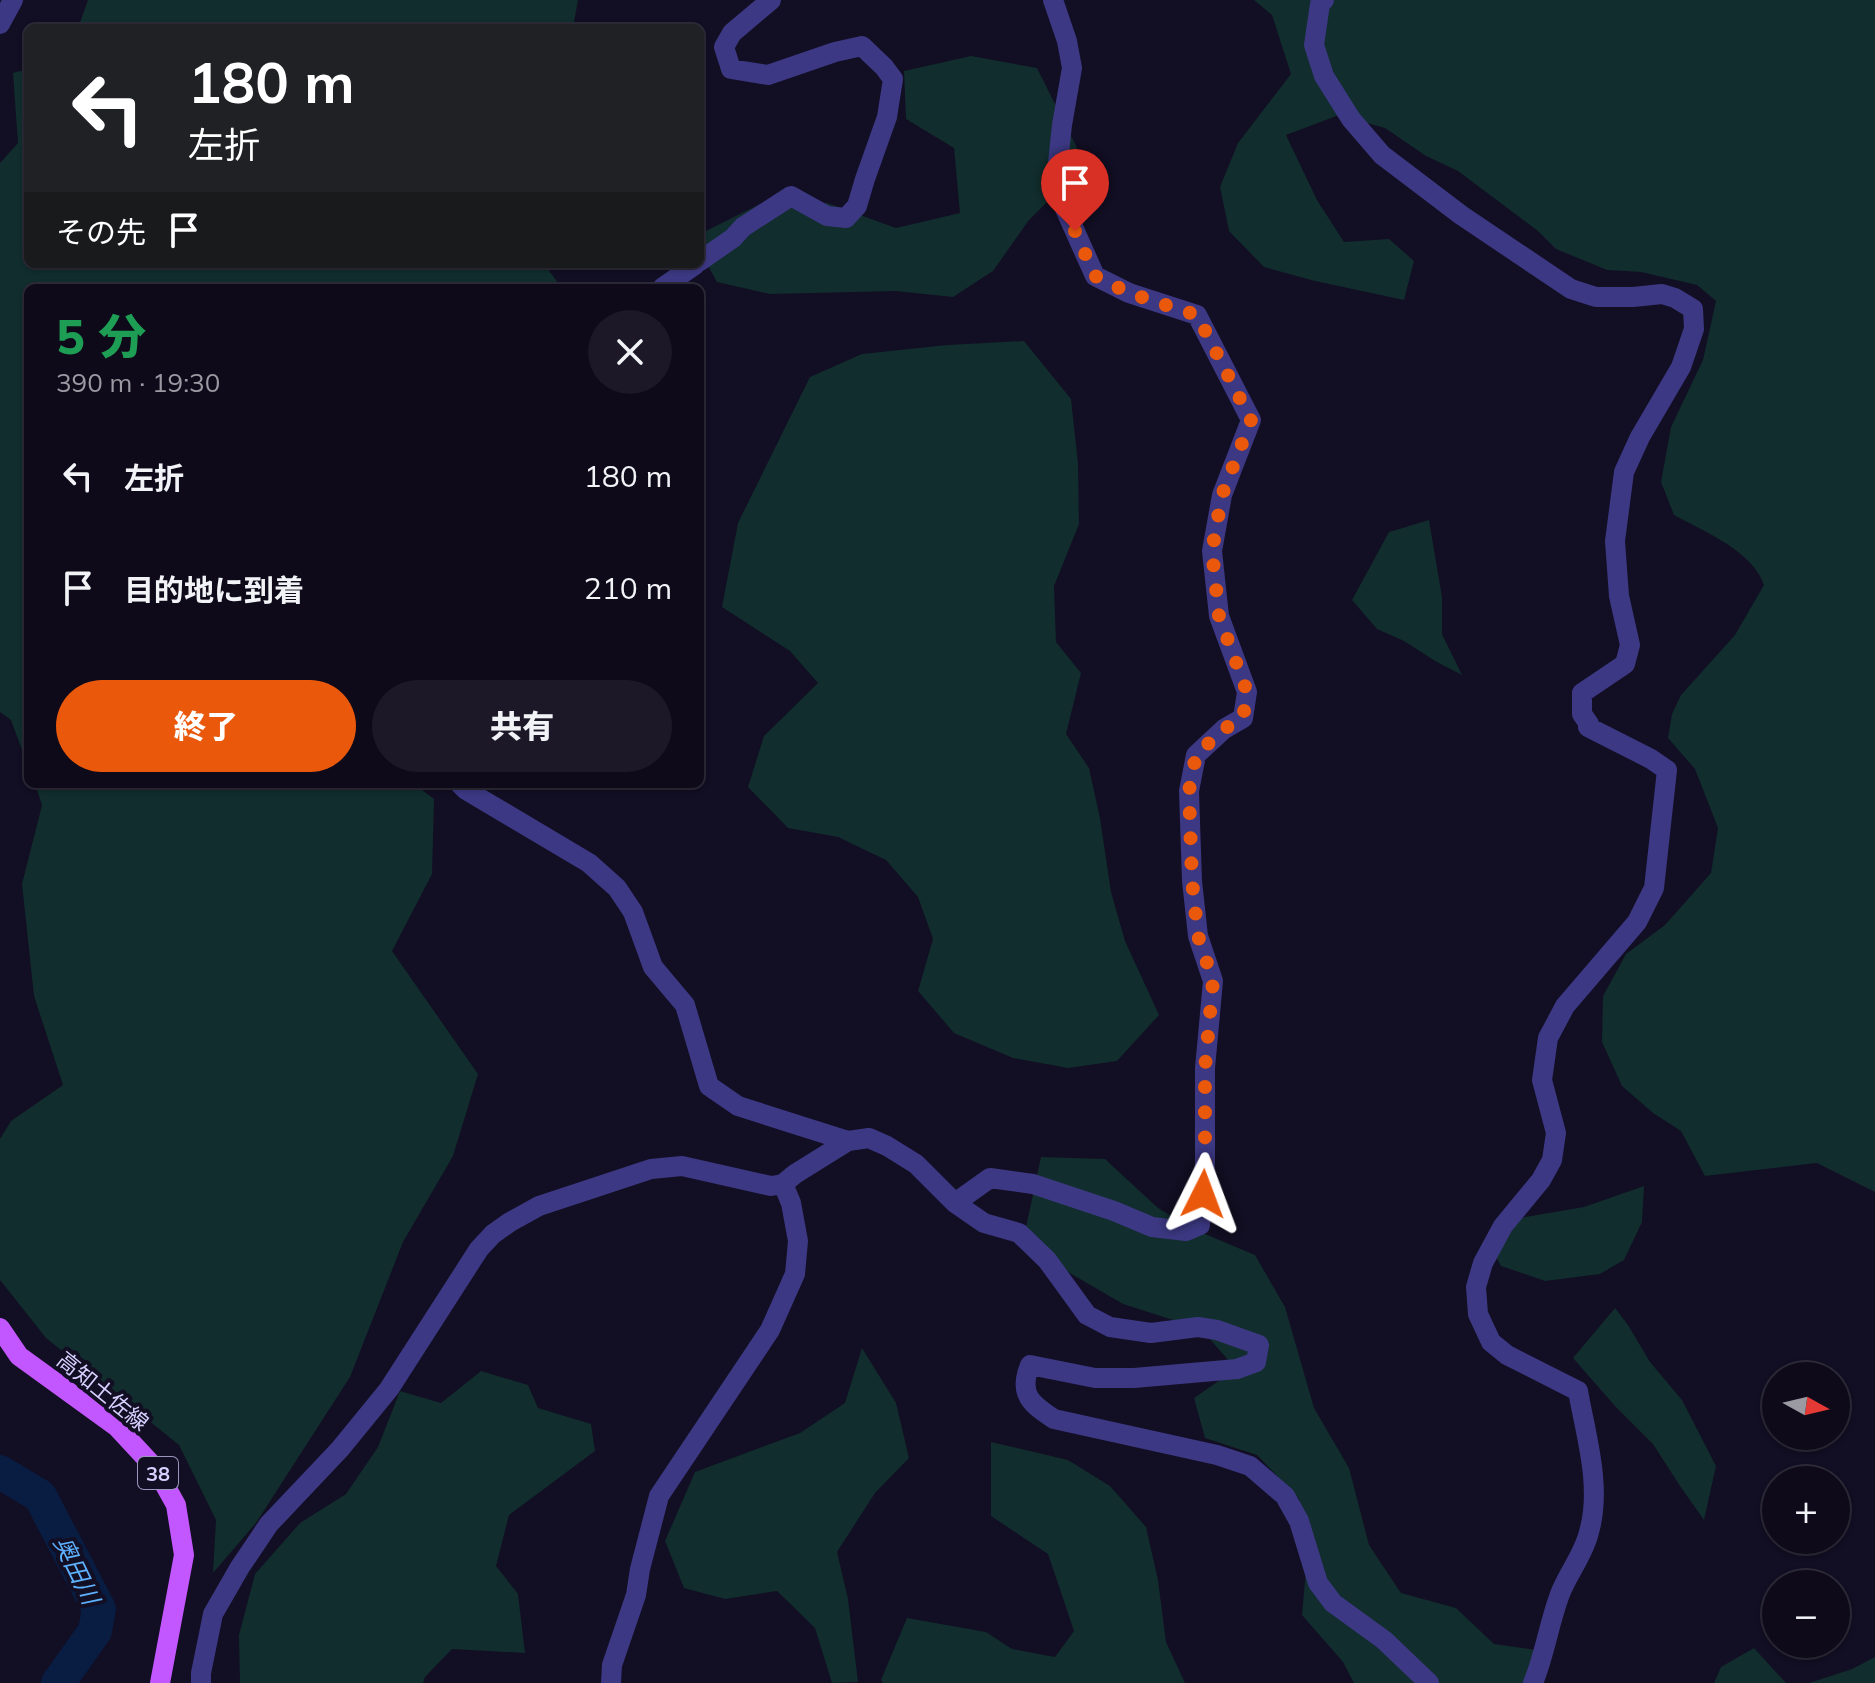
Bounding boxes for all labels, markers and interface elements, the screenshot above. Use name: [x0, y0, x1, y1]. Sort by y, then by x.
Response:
text: 180 m: [188, 47, 355, 117]
icon: left: [56, 56, 160, 160]
text: 左折: [188, 122, 260, 167]
pin: [1041, 149, 1109, 231]
icon: arrive: [1053, 161, 1097, 205]
icon: arrive: [162, 208, 206, 252]
text: その先: [56, 213, 146, 251]
text: 5 分: [56, 306, 146, 366]
button: close: [588, 310, 672, 394]
text: 390 m · 19:30: [56, 366, 220, 399]
icon: left: [56, 454, 100, 498]
text: 180 m: [584, 457, 672, 495]
text: 左折: [124, 459, 184, 497]
icon: arrive: [56, 566, 100, 610]
text: 210 m: [584, 569, 672, 607]
text: 目的地に到着: [124, 571, 304, 609]
button: 終了: [56, 680, 356, 772]
button: 共有: [372, 680, 672, 772]
position arrow: [1161, 1152, 1245, 1236]
street label: 高知土佐線: [51, 1346, 155, 1436]
north arrow: [1762, 1362, 1850, 1450]
map controls: [1762, 1362, 1850, 1658]
road number: 38: [138, 1457, 178, 1489]
button: +: [1762, 1466, 1850, 1554]
water label: 奥田川: [48, 1531, 108, 1612]
button: −: [1762, 1570, 1850, 1658]

